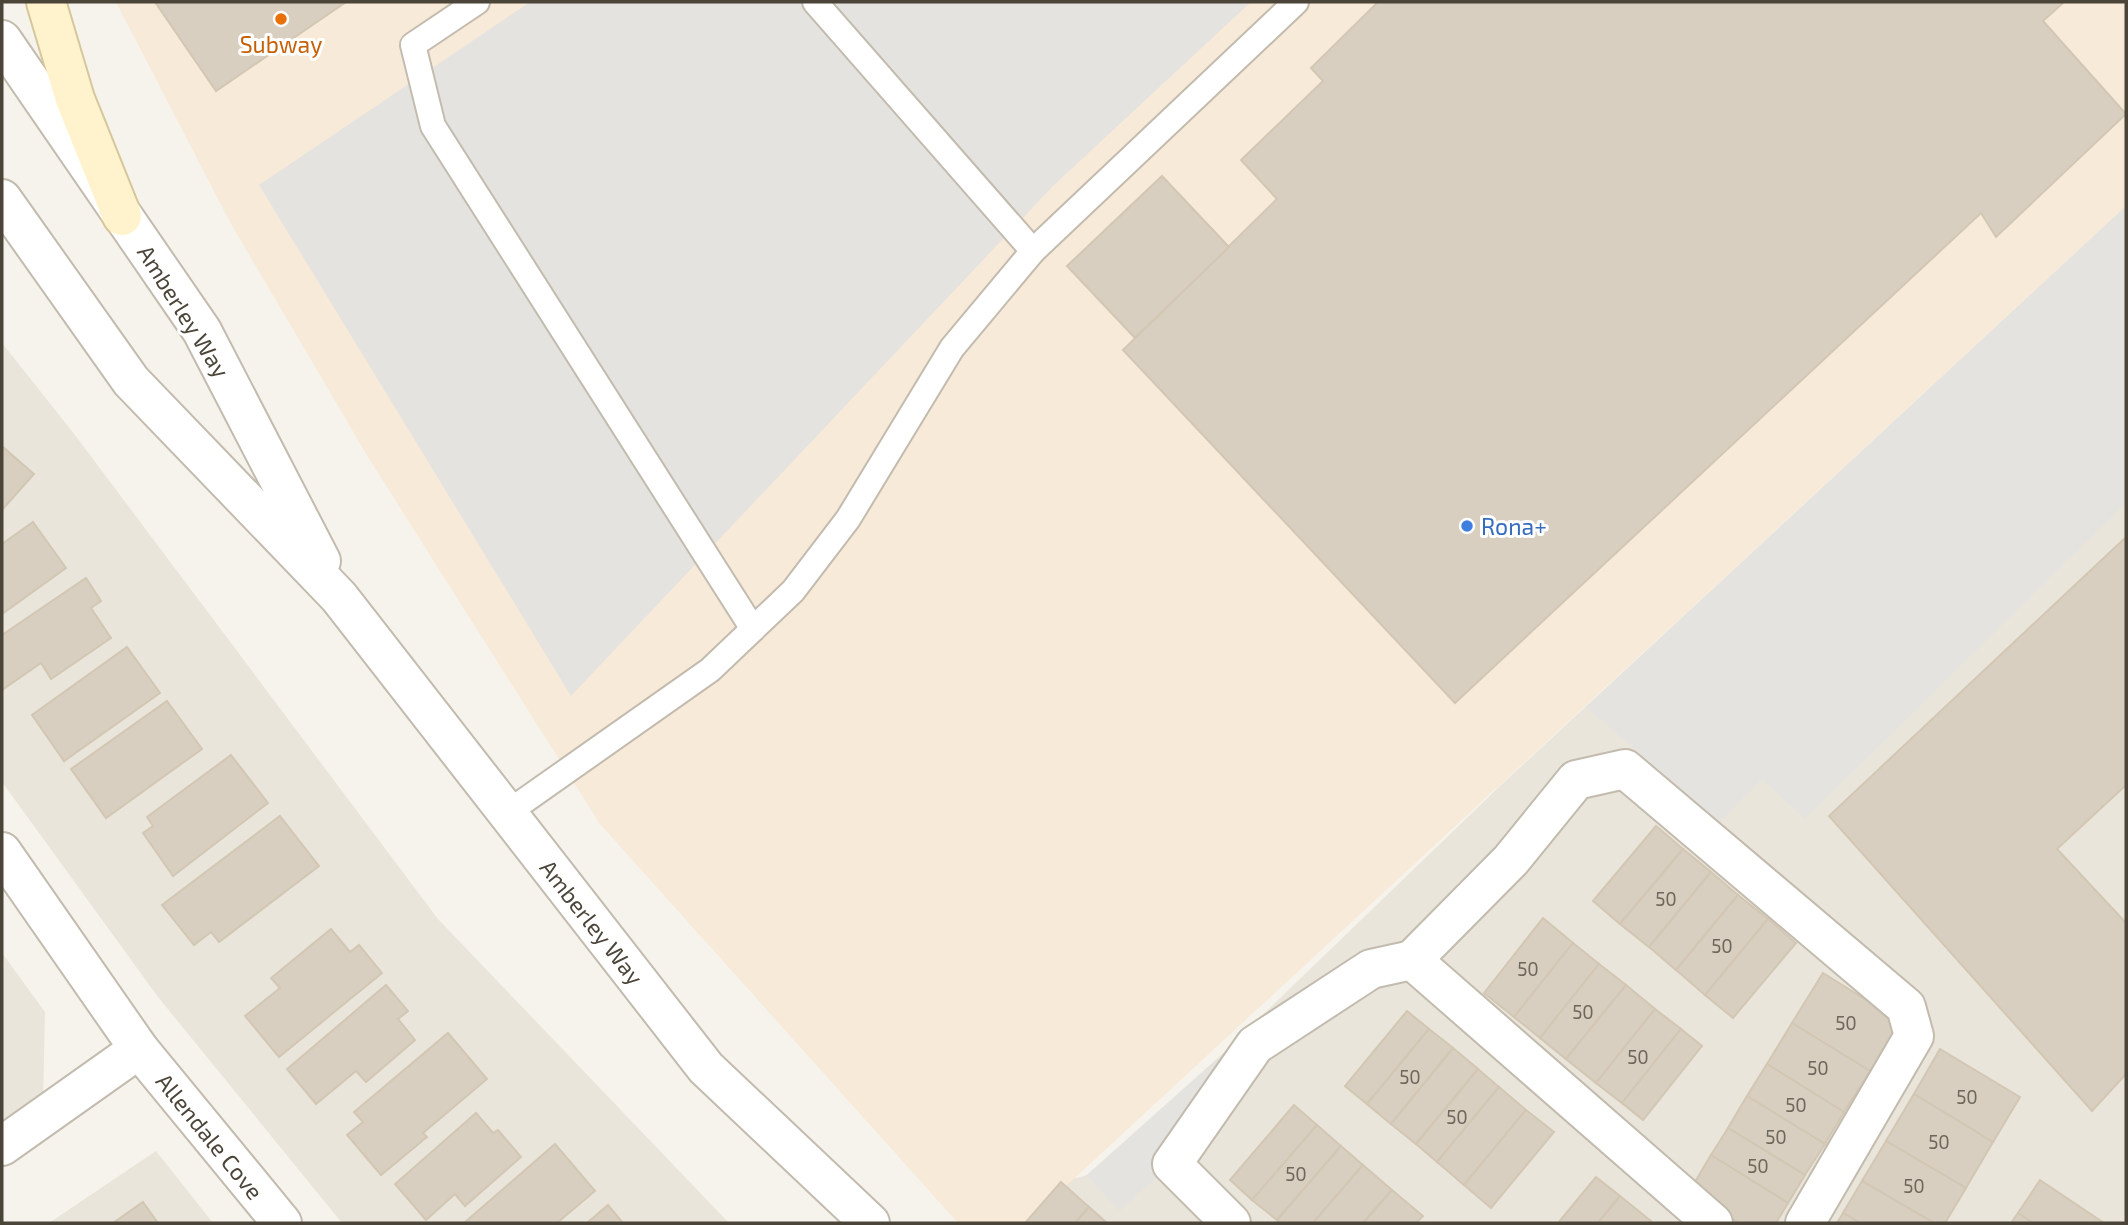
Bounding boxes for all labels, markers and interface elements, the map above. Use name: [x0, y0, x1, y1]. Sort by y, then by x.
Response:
marker: Subway: [273, 11, 289, 27]
place label: Subway: [240, 30, 322, 58]
street label: Amberley Way: [132, 240, 236, 382]
place label: Rona+: [1481, 512, 1547, 540]
marker: Rona+: [1459, 518, 1475, 534]
street label: Amberley Way: [534, 854, 650, 990]
house number: 50: [1655, 887, 1677, 910]
house number: 50: [1711, 934, 1733, 957]
house number: 50: [1517, 957, 1539, 980]
house number: 50: [1572, 1000, 1594, 1023]
house number: 50: [1835, 1011, 1857, 1034]
house number: 50: [1627, 1045, 1649, 1068]
house number: 50: [1807, 1056, 1829, 1079]
house number: 50: [1399, 1065, 1421, 1088]
street label: Allendale Cove: [151, 1067, 269, 1205]
house number: 50: [1956, 1085, 1978, 1108]
house number: 50: [1785, 1093, 1807, 1116]
house number: 50: [1446, 1105, 1468, 1128]
house number: 50: [1765, 1125, 1787, 1148]
house number: 50: [1928, 1130, 1950, 1153]
house number: 50: [1747, 1154, 1769, 1177]
house number: 50: [1285, 1162, 1307, 1185]
house number: 50: [1903, 1174, 1925, 1197]

